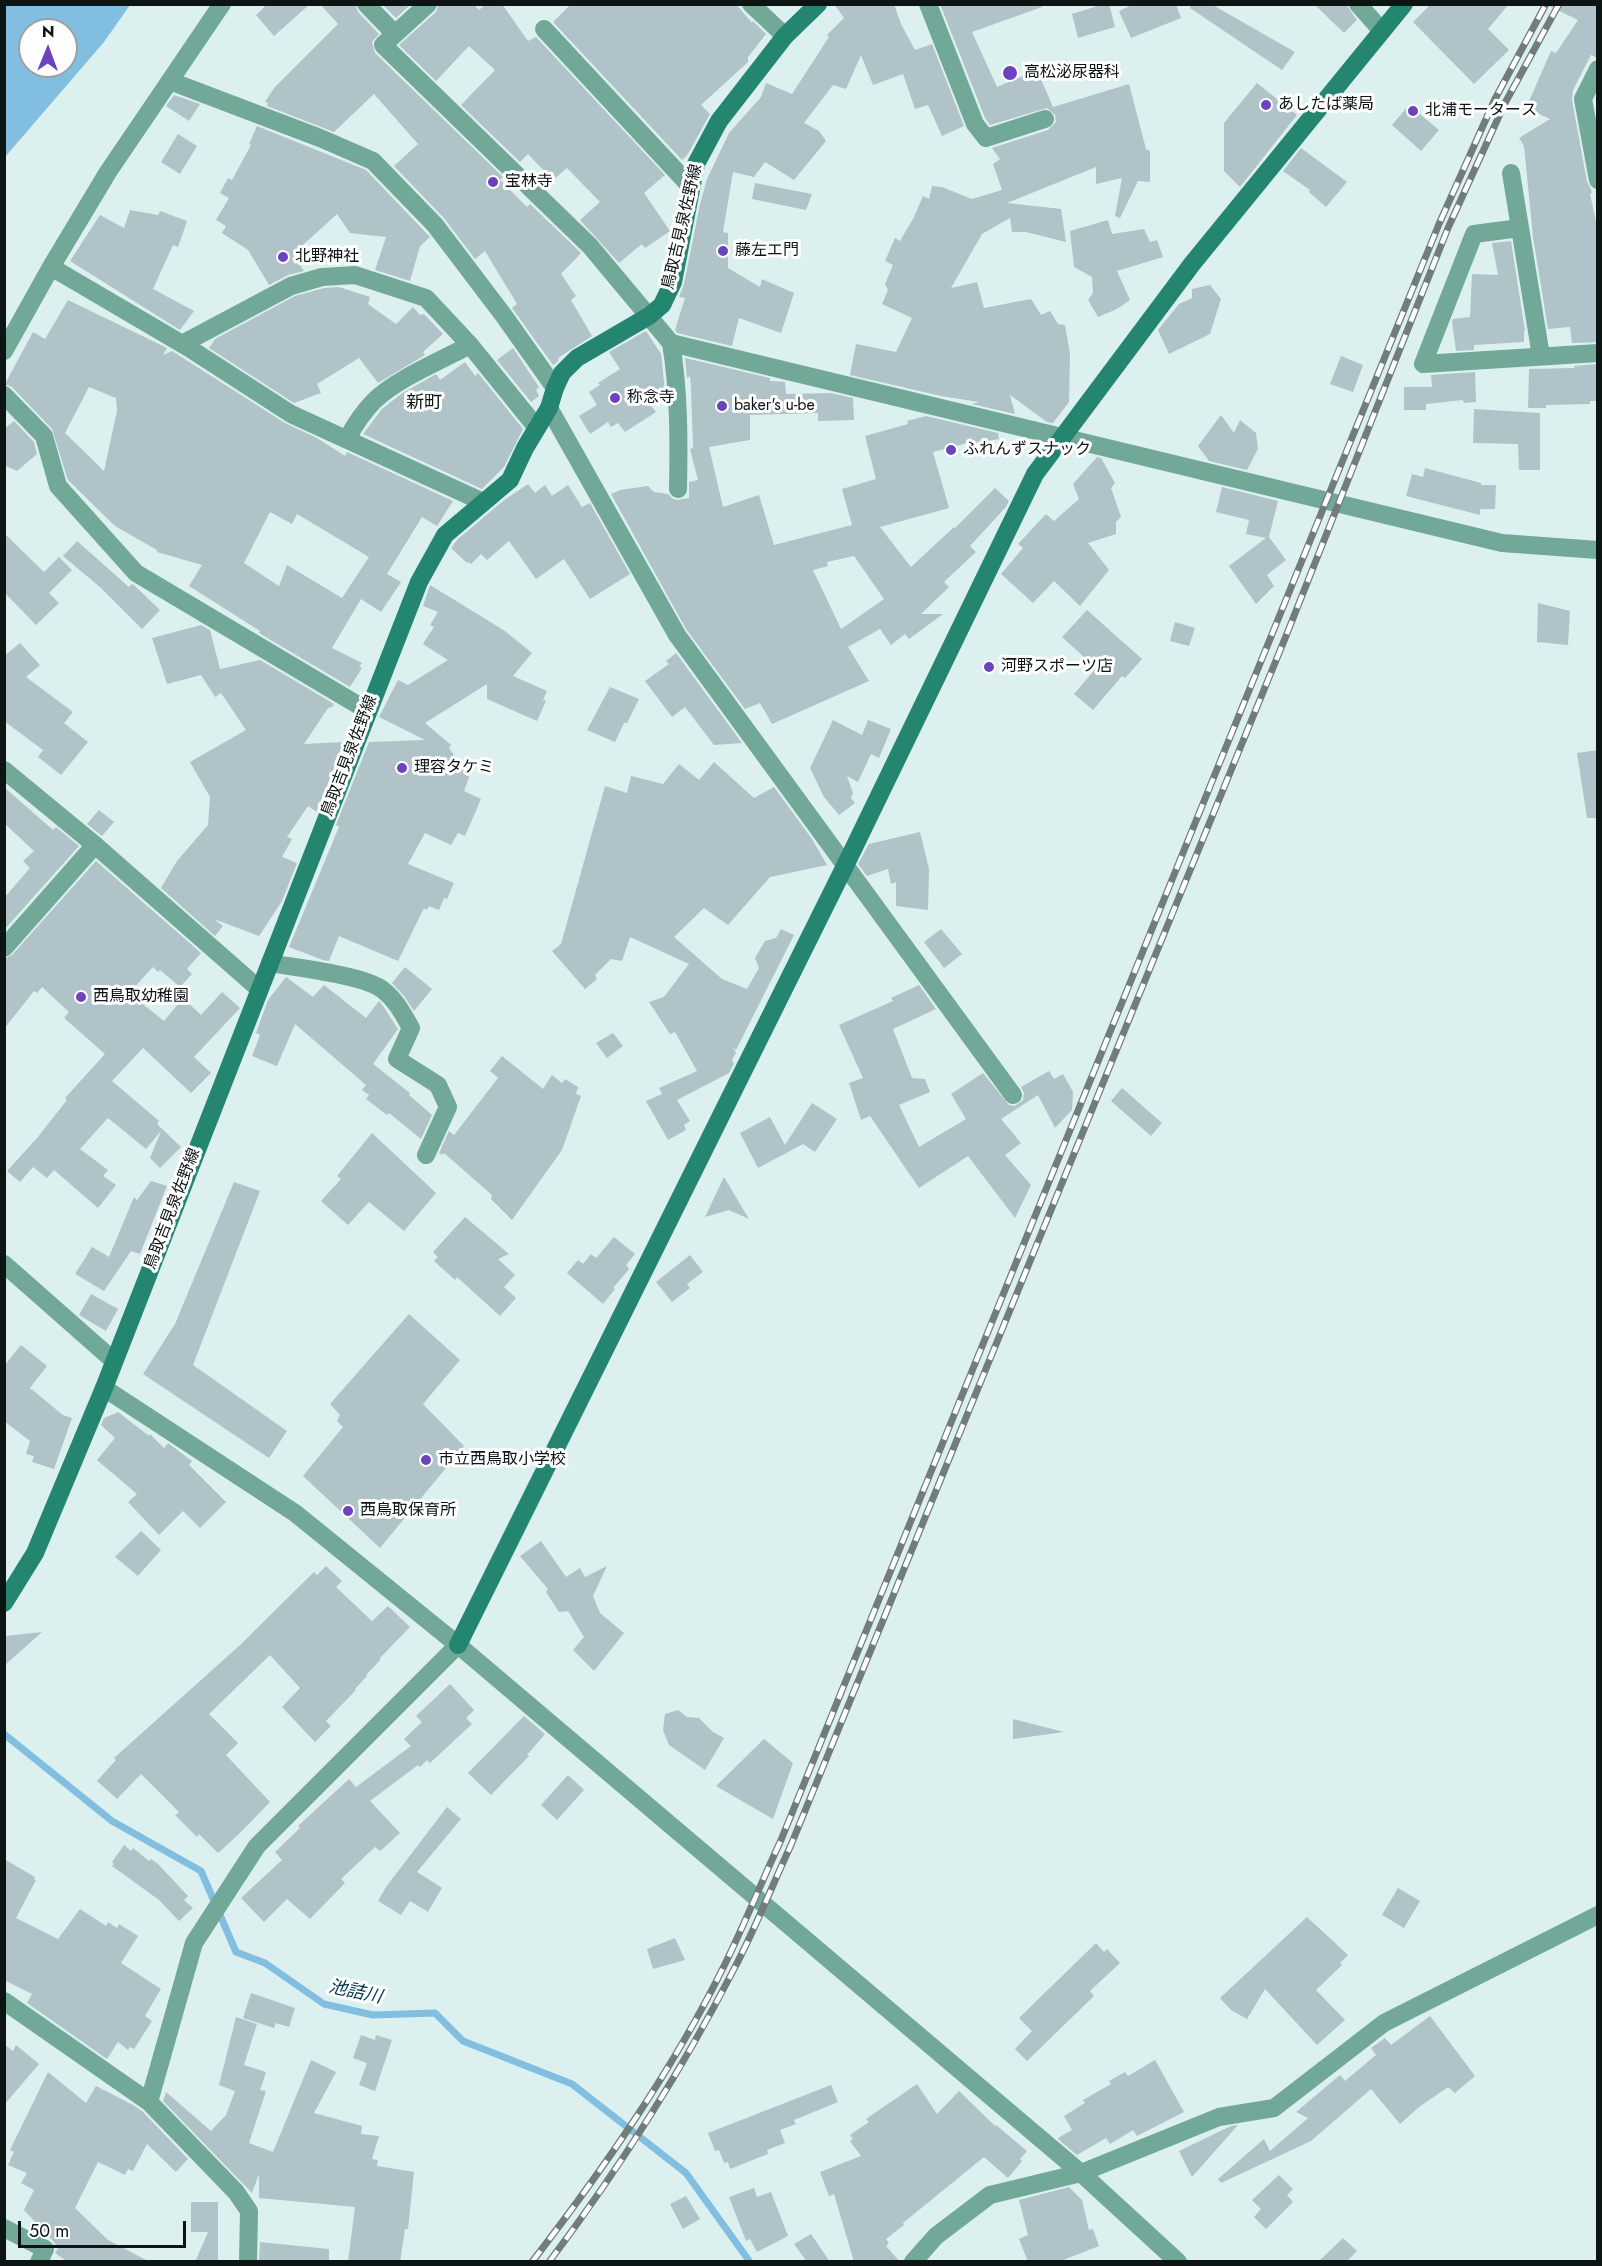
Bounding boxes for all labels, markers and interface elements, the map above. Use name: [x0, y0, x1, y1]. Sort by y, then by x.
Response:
north arrow: [18, 18, 78, 78]
text: N: [42, 20, 55, 43]
place label: 高松泌尿器科: [1024, 63, 1120, 83]
marker: 高松泌尿器科: [1001, 64, 1019, 82]
place label: あしたば薬局: [1278, 95, 1374, 115]
marker: あしたば薬局: [1259, 98, 1273, 112]
place label: 北浦モータース: [1425, 101, 1537, 121]
marker: 北浦モータース: [1406, 104, 1420, 118]
street label: 鳥取吉見泉佐野線: [659, 162, 707, 292]
place label: 宝林寺: [505, 172, 553, 192]
marker: 宝林寺: [486, 175, 500, 189]
place label: 藤左エ門: [735, 241, 799, 261]
marker: 藤左エ門: [716, 244, 730, 258]
place label: 北野神社: [295, 247, 359, 267]
marker: 北野神社: [276, 250, 290, 264]
place label: 称念寺: [627, 388, 675, 408]
marker: 称念寺: [608, 391, 622, 405]
district label: 新町: [406, 393, 442, 415]
place label: baker's u-be: [734, 396, 815, 416]
marker: baker's u-be: [715, 399, 729, 413]
place label: ふれんずスナック: [963, 440, 1091, 460]
marker: ふれんずスナック: [944, 443, 958, 457]
place label: 河野スポーツ店: [1001, 657, 1113, 677]
marker: 河野スポーツ店: [982, 660, 996, 674]
street label: 鳥取吉見泉佐野線: [318, 693, 382, 819]
place label: 理容タケミ: [414, 758, 494, 778]
marker: 理容タケミ: [395, 761, 409, 775]
place label: 西鳥取幼稚園: [93, 987, 189, 1007]
marker: 西鳥取幼稚園: [74, 990, 88, 1004]
street label: 鳥取吉見泉佐野線: [141, 1146, 205, 1272]
place label: 市立西鳥取小学校: [438, 1450, 566, 1470]
marker: 市立西鳥取小学校: [419, 1453, 433, 1467]
place label: 西鳥取保育所: [360, 1501, 456, 1521]
marker: 西鳥取保育所: [341, 1504, 355, 1518]
water label: 池詰川: [326, 1977, 384, 2009]
scale bar: [21, 2209, 189, 2247]
text: 50 m: [29, 2218, 69, 2244]

